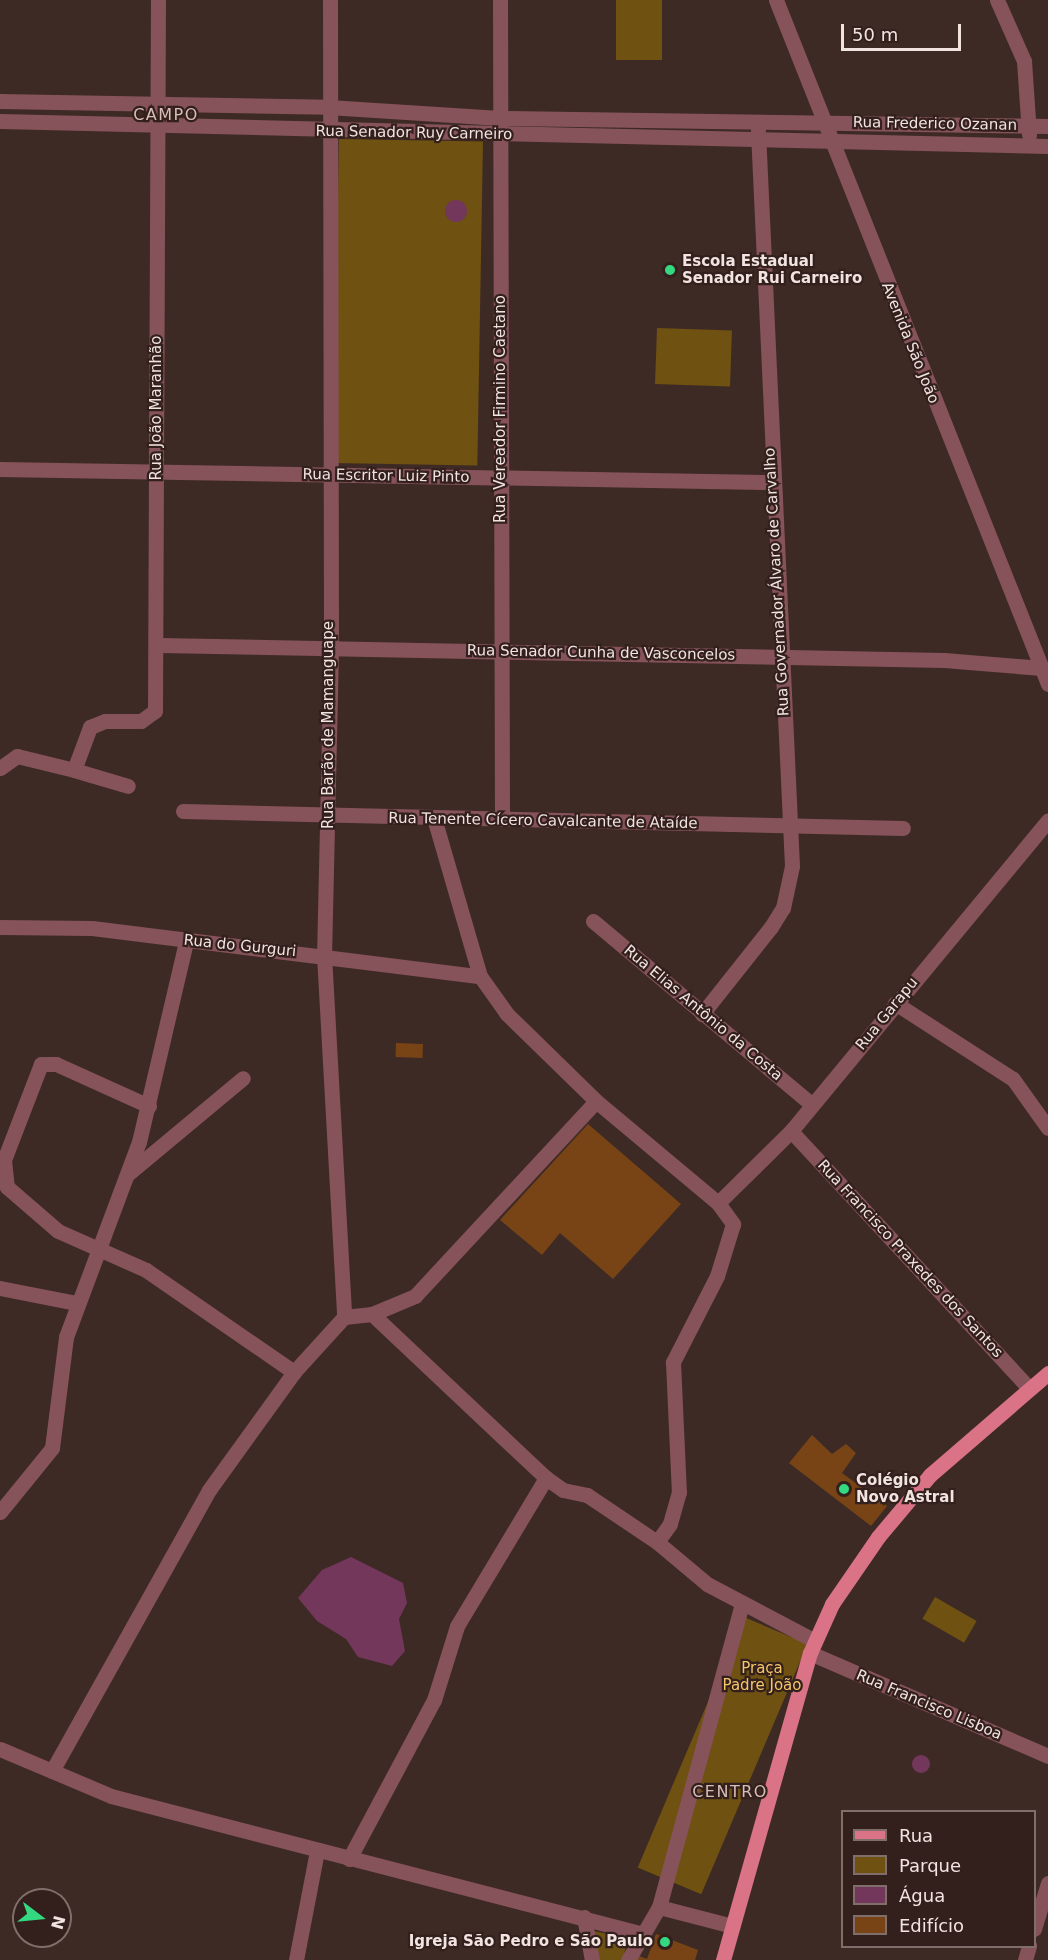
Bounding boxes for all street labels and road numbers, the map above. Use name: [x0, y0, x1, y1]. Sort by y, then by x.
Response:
street label: Rua Frederico Ozanan: [853, 114, 1017, 134]
street label: Rua Senador Ruy Carneiro: [316, 122, 512, 144]
street label: Avenida São João: [877, 280, 943, 406]
street label: Rua Vereador Firmino Caetano: [492, 295, 510, 523]
street label: Rua João Maranhão: [148, 336, 166, 480]
street label: Rua Governador Álvaro de Carvalho: [761, 447, 793, 717]
street label: Rua Escritor Luiz Pinto: [302, 466, 470, 486]
street label: Rua Barão de Mamanguape: [320, 621, 338, 829]
street label: Rua Senador Cunha de Vasconcelos: [467, 642, 735, 664]
street label: Rua Tenente Cícero Cavalcante de Ataíde: [388, 809, 698, 833]
street label: Rua do Gurguri: [183, 931, 297, 961]
street label: Rua Elias Antônio da Costa: [620, 941, 786, 1085]
street label: Rua Garapu: [852, 974, 922, 1054]
street label: Rua Francisco Praxedes dos Santos: [814, 1156, 1006, 1362]
street label: Rua Francisco Lisboa: [854, 1666, 1004, 1744]

